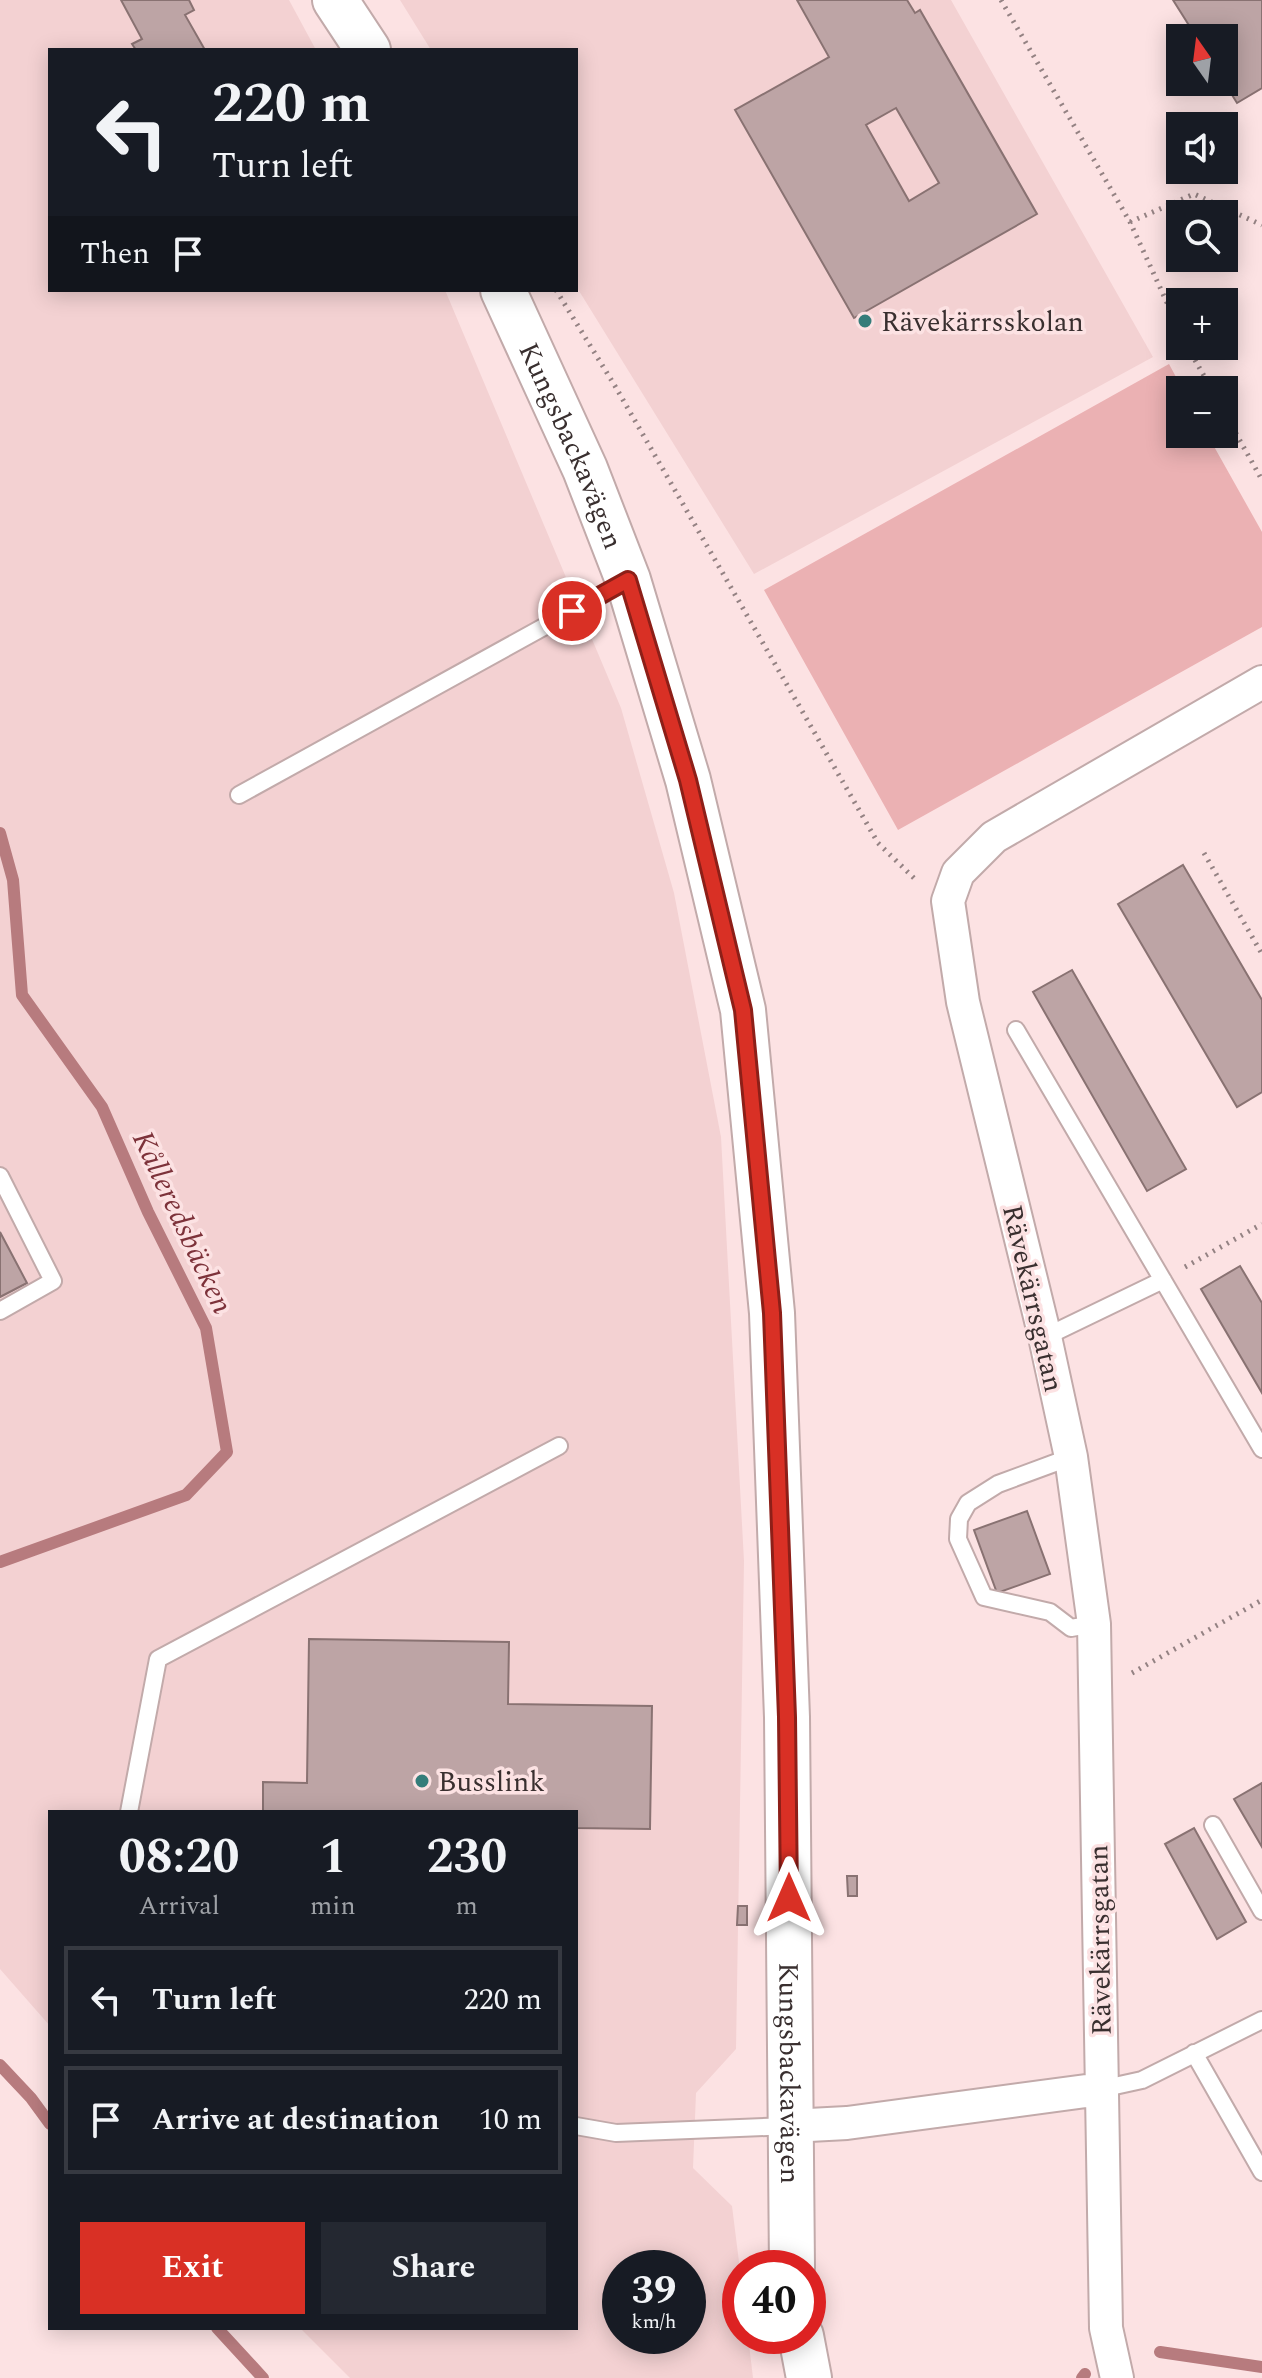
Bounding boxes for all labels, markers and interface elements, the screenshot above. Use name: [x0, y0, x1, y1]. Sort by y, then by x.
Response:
north arrow: [1166, 24, 1238, 96]
map controls: [1166, 24, 1238, 448]
text: 220 m: [212, 62, 371, 147]
icon: left: [80, 80, 184, 184]
button: sound: [1166, 112, 1238, 184]
text: Turn left: [212, 139, 353, 194]
button: search: [1166, 200, 1238, 272]
text: Then: [80, 231, 150, 277]
icon: arrive: [166, 232, 210, 276]
button: +: [1166, 288, 1238, 360]
place label: Rävekärrsskolan: [881, 301, 1084, 344]
marker: Rävekärrsskolan: [856, 312, 874, 330]
street label: Kungsbackavägen: [507, 335, 634, 556]
button: −: [1166, 376, 1238, 448]
pin: [538, 577, 606, 645]
icon: arrive: [550, 589, 594, 633]
water label: Kålleredsbäcken: [120, 1123, 245, 1322]
street label: Rävekärrsgatan: [990, 1200, 1075, 1396]
place label: Busslink: [438, 1761, 545, 1804]
marker: Busslink: [413, 1772, 431, 1790]
text: 08:20: [119, 1821, 239, 1894]
text: 1: [319, 1821, 346, 1894]
text: 230: [426, 1821, 507, 1894]
street label: Rävekärrsgatan: [1077, 1844, 1124, 2036]
position arrow: [747, 1856, 831, 1940]
text: Arrival: [139, 1886, 220, 1926]
text: min: [310, 1886, 356, 1926]
text: m: [456, 1886, 478, 1926]
street label: Kungsbackavägen: [766, 1962, 811, 2184]
text: Turn left: [152, 1977, 277, 2023]
text: 220 m: [464, 1977, 542, 2023]
icon: left: [84, 1978, 128, 2022]
text: Arrive at destination: [152, 2097, 439, 2143]
text: 10 m: [479, 2097, 542, 2143]
icon: arrive: [84, 2098, 128, 2142]
button: Exit: [80, 2222, 305, 2314]
button: Share: [321, 2222, 546, 2314]
speed limit sign: 40: [722, 2250, 826, 2354]
text: 39: [632, 2261, 676, 2322]
text: km/h: [632, 2307, 677, 2337]

